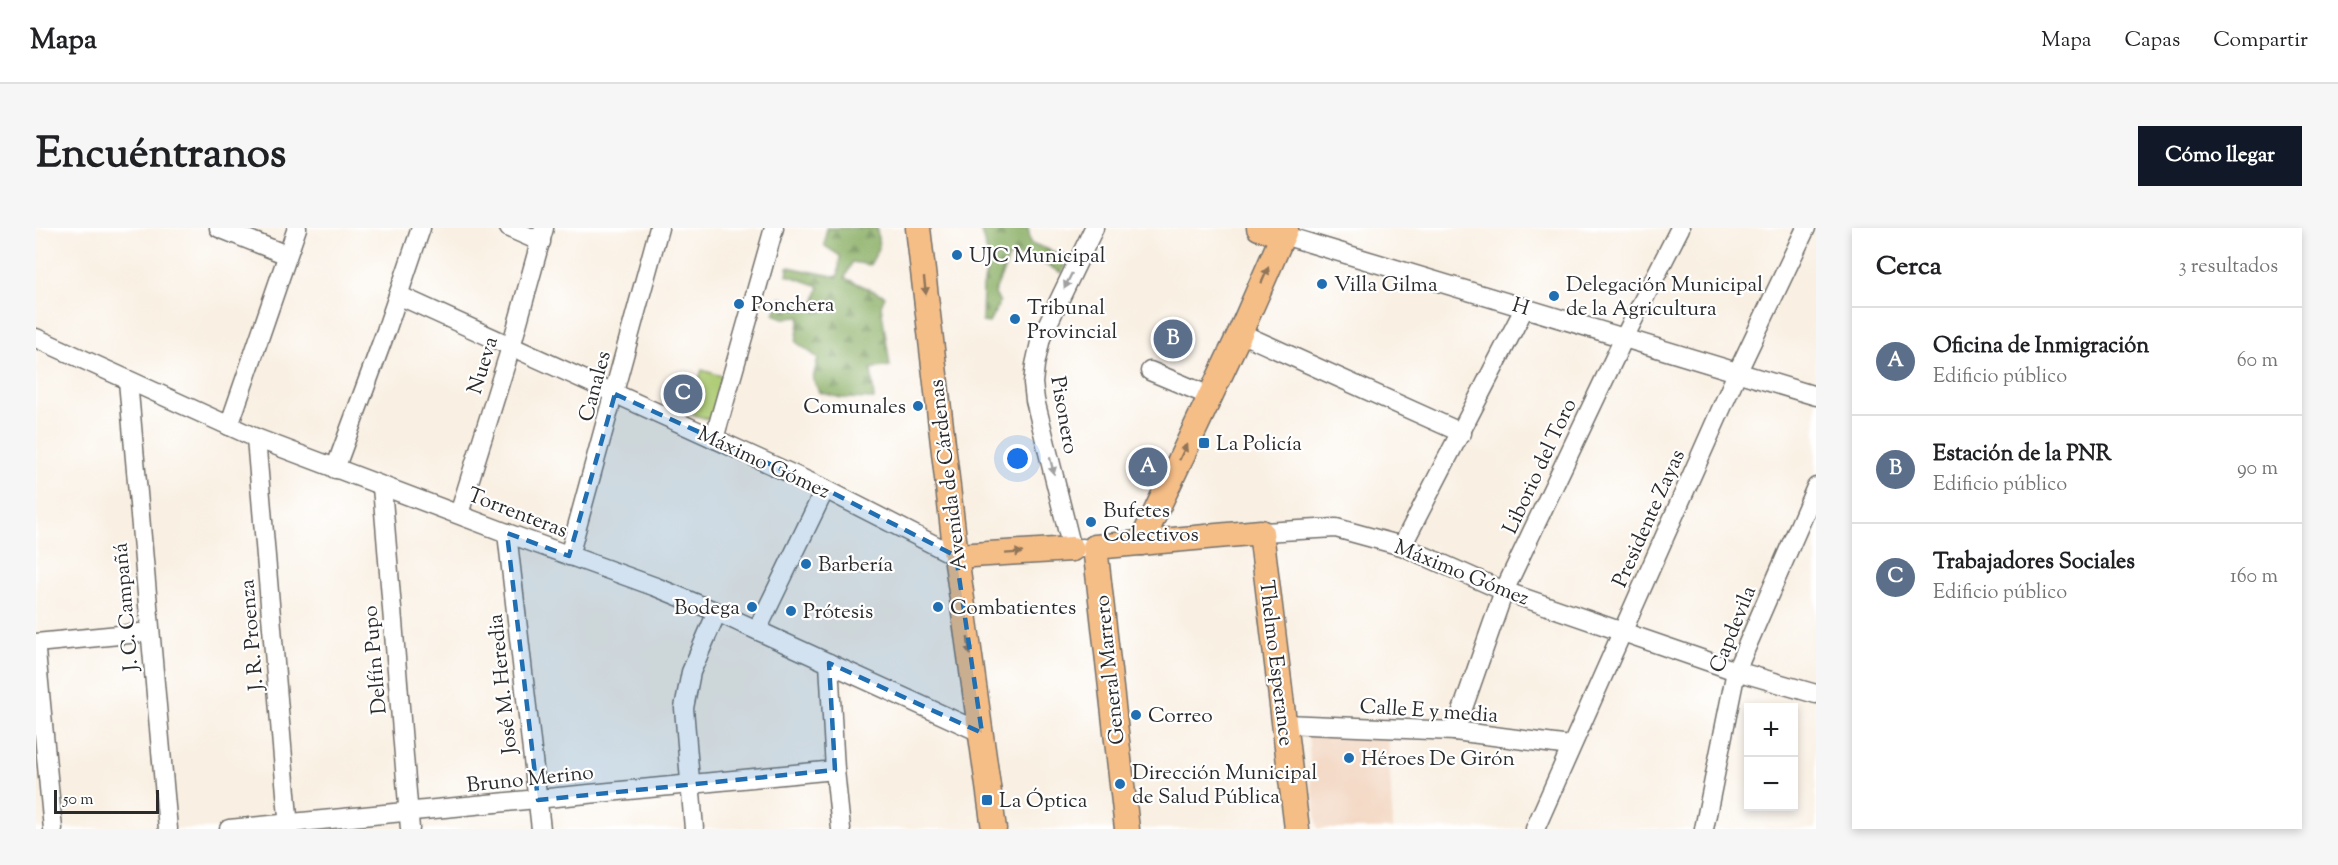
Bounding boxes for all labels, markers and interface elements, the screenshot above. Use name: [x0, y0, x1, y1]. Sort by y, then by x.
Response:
text: Mapa: [30, 21, 97, 61]
text: Mapa: [2041, 26, 2091, 56]
text: Capas: [2124, 26, 2180, 56]
text: Compartir: [2213, 26, 2308, 56]
text: Encuéntranos: [36, 126, 286, 186]
button: Cómo llegar: [2138, 126, 2302, 186]
place label: UJC Municipal: [969, 242, 1106, 272]
marker: UJC Municipal: [950, 248, 964, 262]
text: Cerca: [1876, 249, 1942, 286]
text: 3 resultados: [2178, 253, 2278, 282]
one-way arrow: [1260, 265, 1270, 283]
place label: Villa Gilma: [1334, 271, 1438, 301]
place label: Delegación Municipal de la Agricultura: [1566, 271, 1763, 325]
one-way arrow: [1064, 272, 1073, 289]
one-way arrow: [920, 277, 929, 296]
marker: Villa Gilma: [1315, 277, 1329, 291]
marker: Delegación Municipal de la Agricultura: [1547, 289, 1561, 303]
place label: Ponchera: [751, 291, 835, 321]
street label: H: [1508, 291, 1533, 325]
place label: Tribunal Provincial: [1027, 294, 1118, 348]
marker: Ponchera: [732, 297, 746, 311]
marker: Tribunal Provincial: [1008, 312, 1022, 326]
pin: B: [1154, 316, 1192, 362]
text: Oficina de Inmigración: [1933, 331, 2149, 363]
street label: Nueva: [461, 333, 507, 398]
text: A: [1887, 347, 1904, 376]
text: 60 m: [2237, 347, 2278, 376]
street label: Canales: [572, 348, 620, 425]
text: Edificio público: [1933, 363, 2067, 392]
pin: C: [664, 372, 702, 416]
street label: Pisonero: [1041, 374, 1085, 457]
street label: Avenida de Cárdenas: [922, 378, 976, 572]
place label: Comunales: [803, 393, 906, 423]
street label: Liborio del Toro: [1496, 394, 1585, 540]
marker: Comunales: [911, 399, 925, 413]
street label: Máximo Gómez: [692, 420, 834, 508]
place label: La Policía: [1216, 430, 1302, 460]
marker: La Policía: [1197, 436, 1211, 450]
text: Estación de la PNR: [1933, 439, 2112, 471]
one-way arrow: [1179, 443, 1188, 460]
your location: [1003, 444, 1032, 473]
pin: A: [1128, 444, 1168, 490]
street label: Presidente Zayas: [1606, 445, 1694, 593]
text: B: [1889, 455, 1902, 484]
text: 90 m: [2237, 455, 2278, 484]
one-way arrow: [1047, 457, 1057, 476]
text: Edificio público: [1933, 471, 2067, 500]
street label: Torrenteras: [463, 481, 572, 547]
place label: Bufetes Colectivos: [1103, 497, 1199, 551]
marker: Bufetes Colectivos: [1084, 515, 1098, 529]
street label: Máximo Gómez: [1389, 533, 1533, 615]
street label: J. C. Campañá: [106, 541, 148, 673]
text: Trabajadores Sociales: [1933, 547, 2135, 579]
one-way arrow: [1004, 548, 1023, 557]
place label: Barbería: [818, 551, 893, 581]
marker: Barbería: [799, 557, 813, 571]
text: C: [1887, 563, 1904, 592]
text: 160 m: [2230, 563, 2278, 592]
street label: J. R. Proenza: [233, 578, 273, 693]
street label: Thelmo Esperance: [1250, 579, 1300, 748]
text: Edificio público: [1933, 579, 2067, 608]
street label: Capdevila: [1703, 581, 1765, 678]
street label: General Marrero: [1088, 593, 1134, 746]
place label: Bodega: [674, 594, 740, 624]
place label: Combatientes: [950, 594, 1076, 624]
place label: Prótesis: [803, 598, 873, 628]
marker: Bodega: [745, 600, 759, 614]
marker: Combatientes: [931, 600, 945, 614]
street label: Delfín Pupo: [356, 604, 396, 715]
marker: Prótesis: [784, 604, 798, 618]
street label: José M. Heredia: [482, 612, 526, 756]
one-way arrow: [965, 637, 974, 656]
street label: Calle E y media: [1359, 692, 1499, 732]
place label: Correo: [1148, 702, 1213, 732]
map controls: [1744, 703, 1798, 811]
button: +: [1744, 703, 1798, 757]
marker: Correo: [1129, 708, 1143, 722]
place label: Héroes De Girón: [1361, 745, 1515, 775]
marker: Héroes De Girón: [1342, 751, 1356, 765]
button: −: [1744, 757, 1798, 811]
street label: Bruno Merino: [465, 758, 595, 802]
place label: Dirección Municipal de Salud Pública: [1132, 759, 1317, 813]
marker: Dirección Municipal de Salud Pública: [1113, 777, 1127, 791]
scale bar: [54, 787, 159, 814]
place label: La Óptica: [999, 787, 1088, 817]
text: 50 m: [63, 789, 94, 812]
marker: La Óptica: [980, 793, 994, 807]

